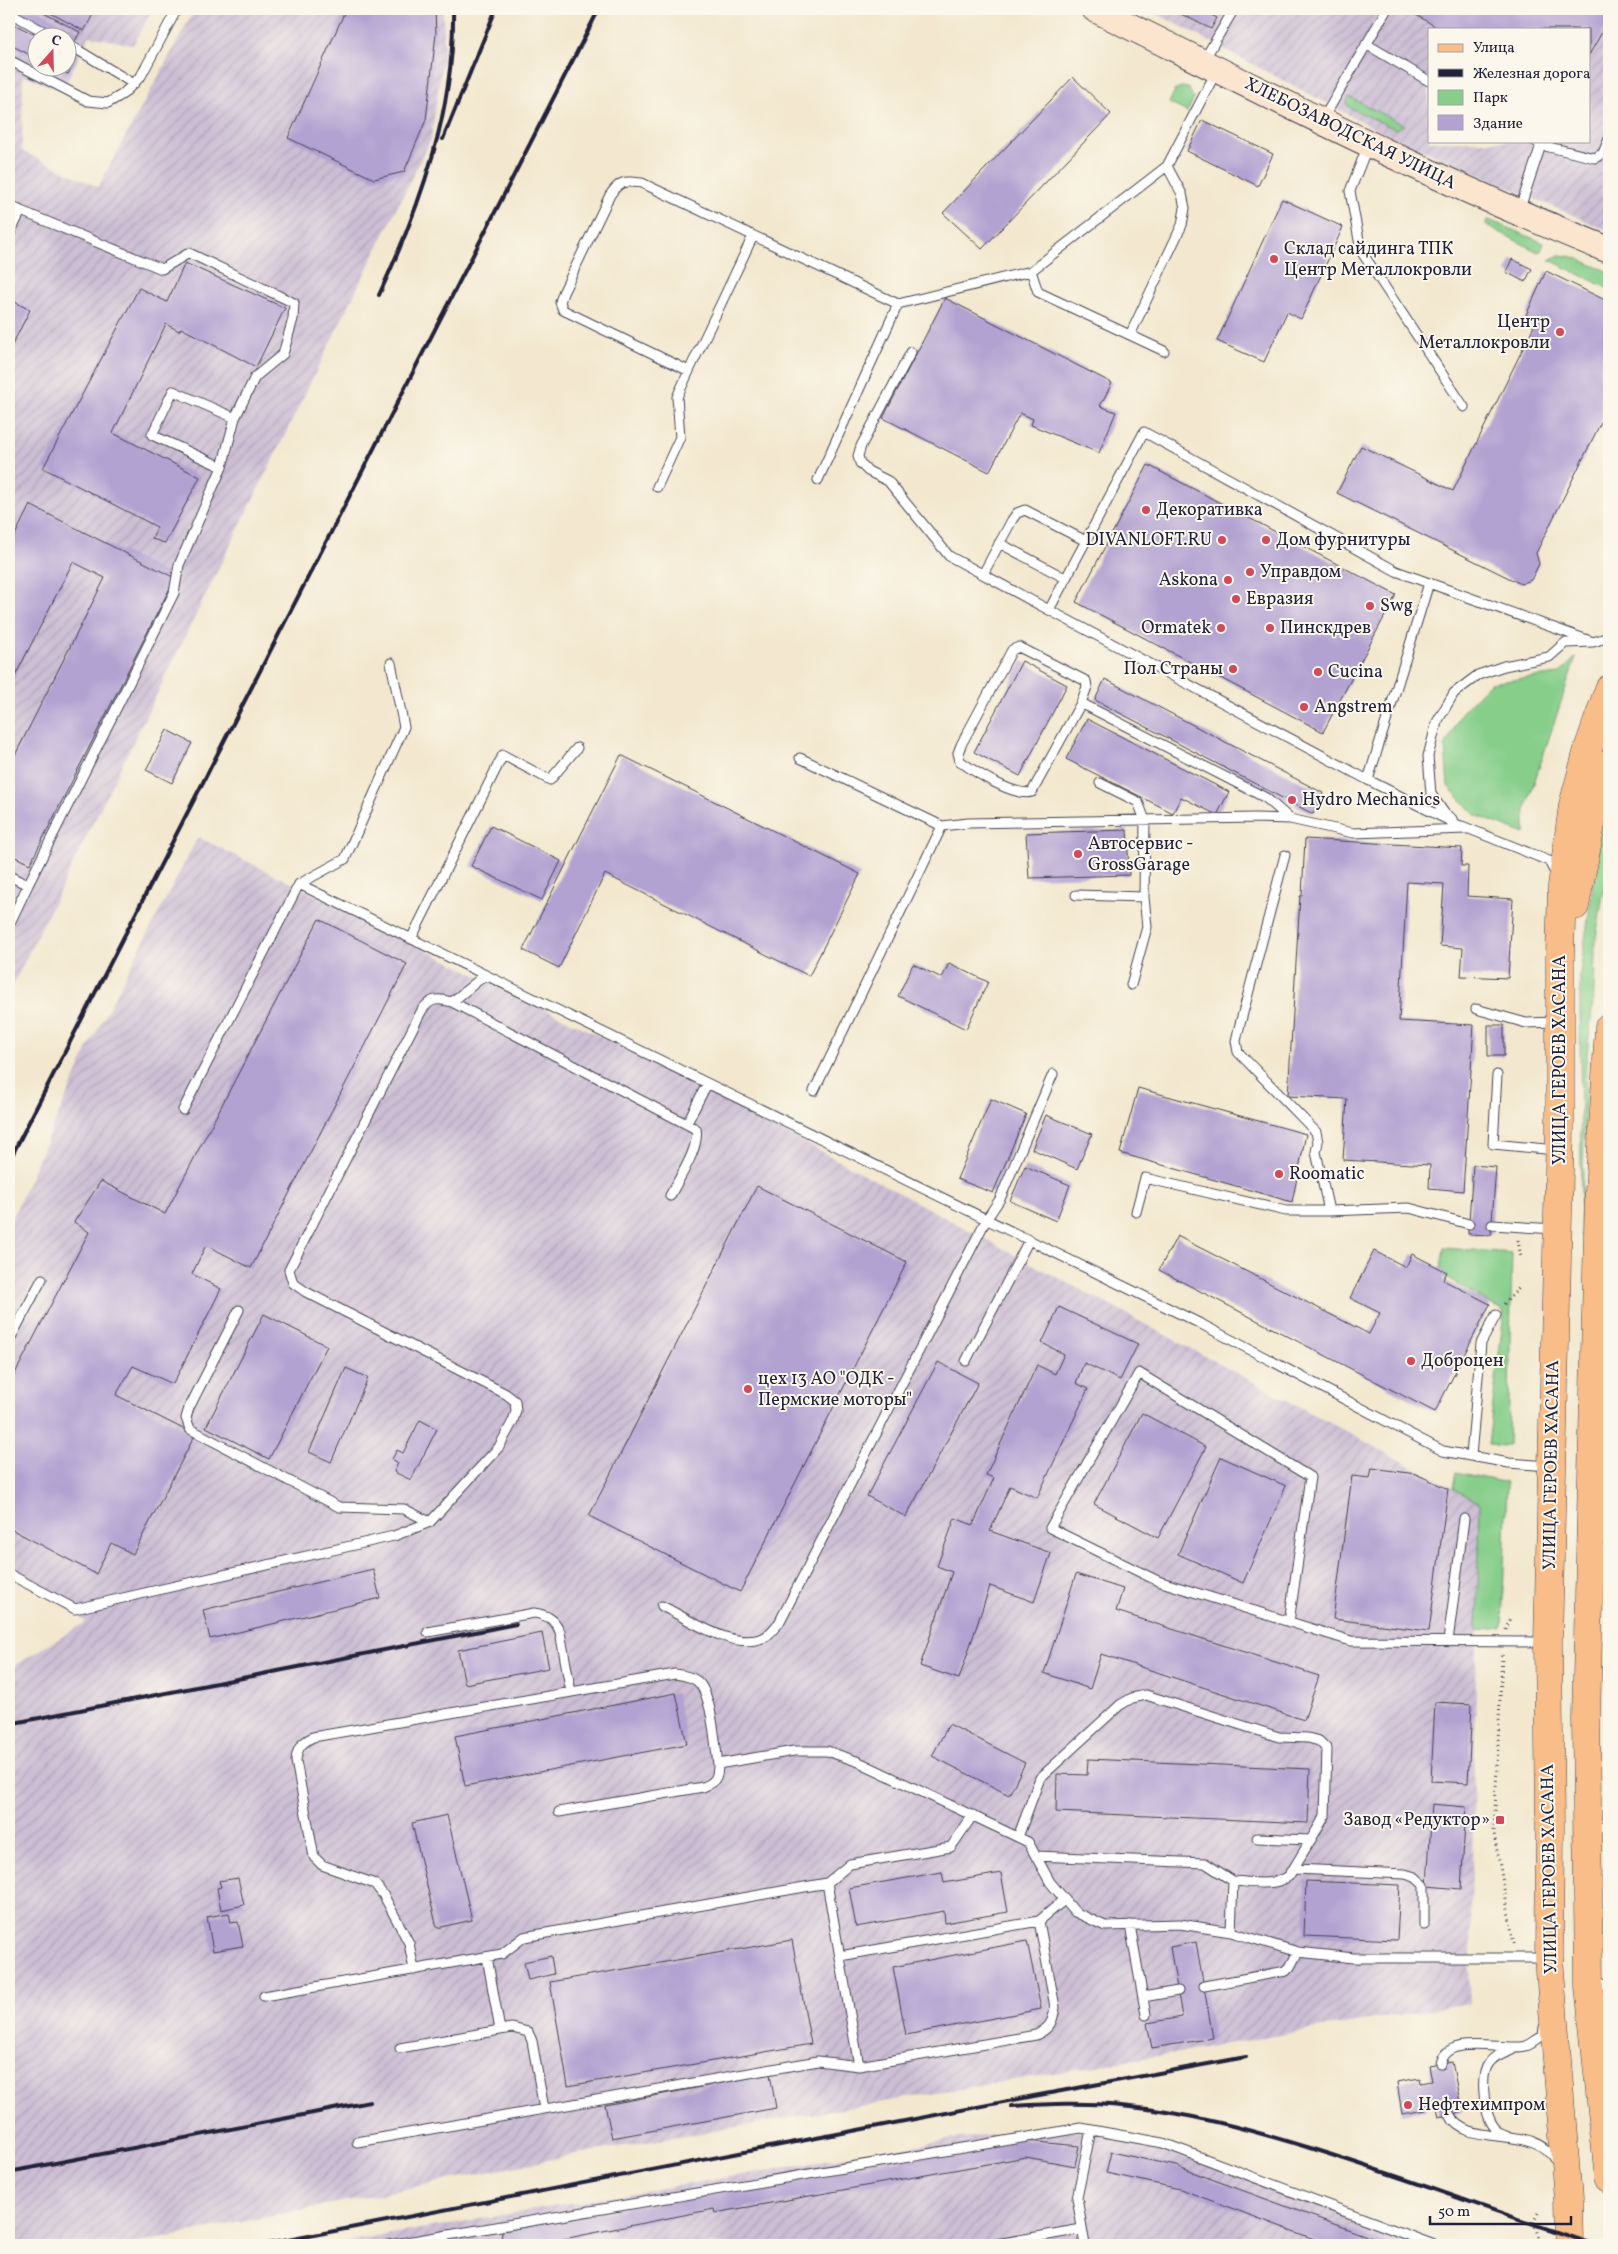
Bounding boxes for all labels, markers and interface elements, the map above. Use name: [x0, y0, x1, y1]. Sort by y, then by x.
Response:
north arrow: [28, 28, 78, 78]
legend: [1428, 28, 1590, 142]
text: С: [48, 31, 63, 52]
text: Улица: [1473, 38, 1515, 59]
text: Железная дорога: [1473, 64, 1590, 85]
street label: ХЛЕБОЗАВОДСКАЯ УЛИЦА: [1240, 72, 1460, 196]
text: Парк: [1473, 88, 1508, 109]
text: Здание: [1473, 114, 1523, 135]
place label: Склад сайдинга ТПК Центр Металлокровли: [1284, 237, 1472, 283]
marker: Склад сайдинга ТПК Центр Металлокровли: [1268, 253, 1280, 265]
place label: Центр Металлокровли: [1419, 310, 1550, 356]
marker: Центр Металлокровли: [1554, 326, 1566, 338]
place label: Декоративка: [1156, 498, 1263, 523]
marker: Декоративка: [1140, 504, 1152, 516]
place label: DIVANLOFT.RU: [1085, 528, 1212, 553]
place label: Дом фурнитуры: [1276, 528, 1411, 553]
marker: DIVANLOFT.RU: [1216, 534, 1228, 546]
marker: Дом фурнитуры: [1260, 534, 1272, 546]
place label: Управдом: [1260, 560, 1341, 585]
marker: Управдом: [1244, 566, 1256, 578]
place label: Askona: [1159, 568, 1218, 593]
marker: Askona: [1222, 574, 1234, 586]
place label: Евразия: [1246, 587, 1313, 612]
marker: Евразия: [1230, 593, 1242, 605]
place label: Swg: [1380, 594, 1413, 619]
marker: Swg: [1364, 600, 1376, 612]
place label: Ormatek: [1141, 616, 1211, 641]
place label: Пинскдрев: [1280, 616, 1371, 641]
marker: Ormatek: [1215, 622, 1227, 634]
marker: Пинскдрев: [1264, 622, 1276, 634]
place label: Пол Страны: [1124, 657, 1223, 682]
place label: Cucina: [1328, 660, 1383, 685]
marker: Пол Страны: [1227, 663, 1239, 675]
marker: Cucina: [1312, 666, 1324, 678]
place label: Angstrem: [1314, 695, 1393, 720]
marker: Angstrem: [1298, 701, 1310, 713]
place label: Hydro Mechanics: [1302, 788, 1440, 813]
marker: Hydro Mechanics: [1286, 794, 1298, 806]
place label: Автосервис - GrossGarage: [1088, 832, 1194, 878]
marker: Автосервис - GrossGarage: [1072, 848, 1084, 860]
street label: УЛИЦА ГЕРОЕВ ХАСАНА: [1548, 955, 1573, 1165]
place label: Roomatic: [1289, 1162, 1365, 1187]
marker: Roomatic: [1273, 1168, 1285, 1180]
place label: Доброцен: [1421, 1349, 1504, 1374]
marker: Доброцен: [1405, 1355, 1417, 1367]
street label: УЛИЦА ГЕРОЕВ ХАСАНА: [1538, 1359, 1566, 1570]
place label: цех 13 АО "ОДК - Пермские моторы": [758, 1367, 912, 1413]
marker: цех 13 АО "ОДК - Пермские моторы": [742, 1383, 754, 1395]
street label: УЛИЦА ГЕРОЕВ ХАСАНА: [1536, 1763, 1564, 1974]
place label: Завод «Редуктор»: [1343, 1808, 1490, 1833]
marker: Завод «Редуктор»: [1494, 1814, 1506, 1826]
place label: Нефтехимпром: [1418, 2093, 1545, 2118]
marker: Нефтехимпром: [1402, 2099, 1414, 2111]
scale bar: [1430, 2194, 1572, 2226]
text: 50 m: [1438, 2202, 1470, 2223]

